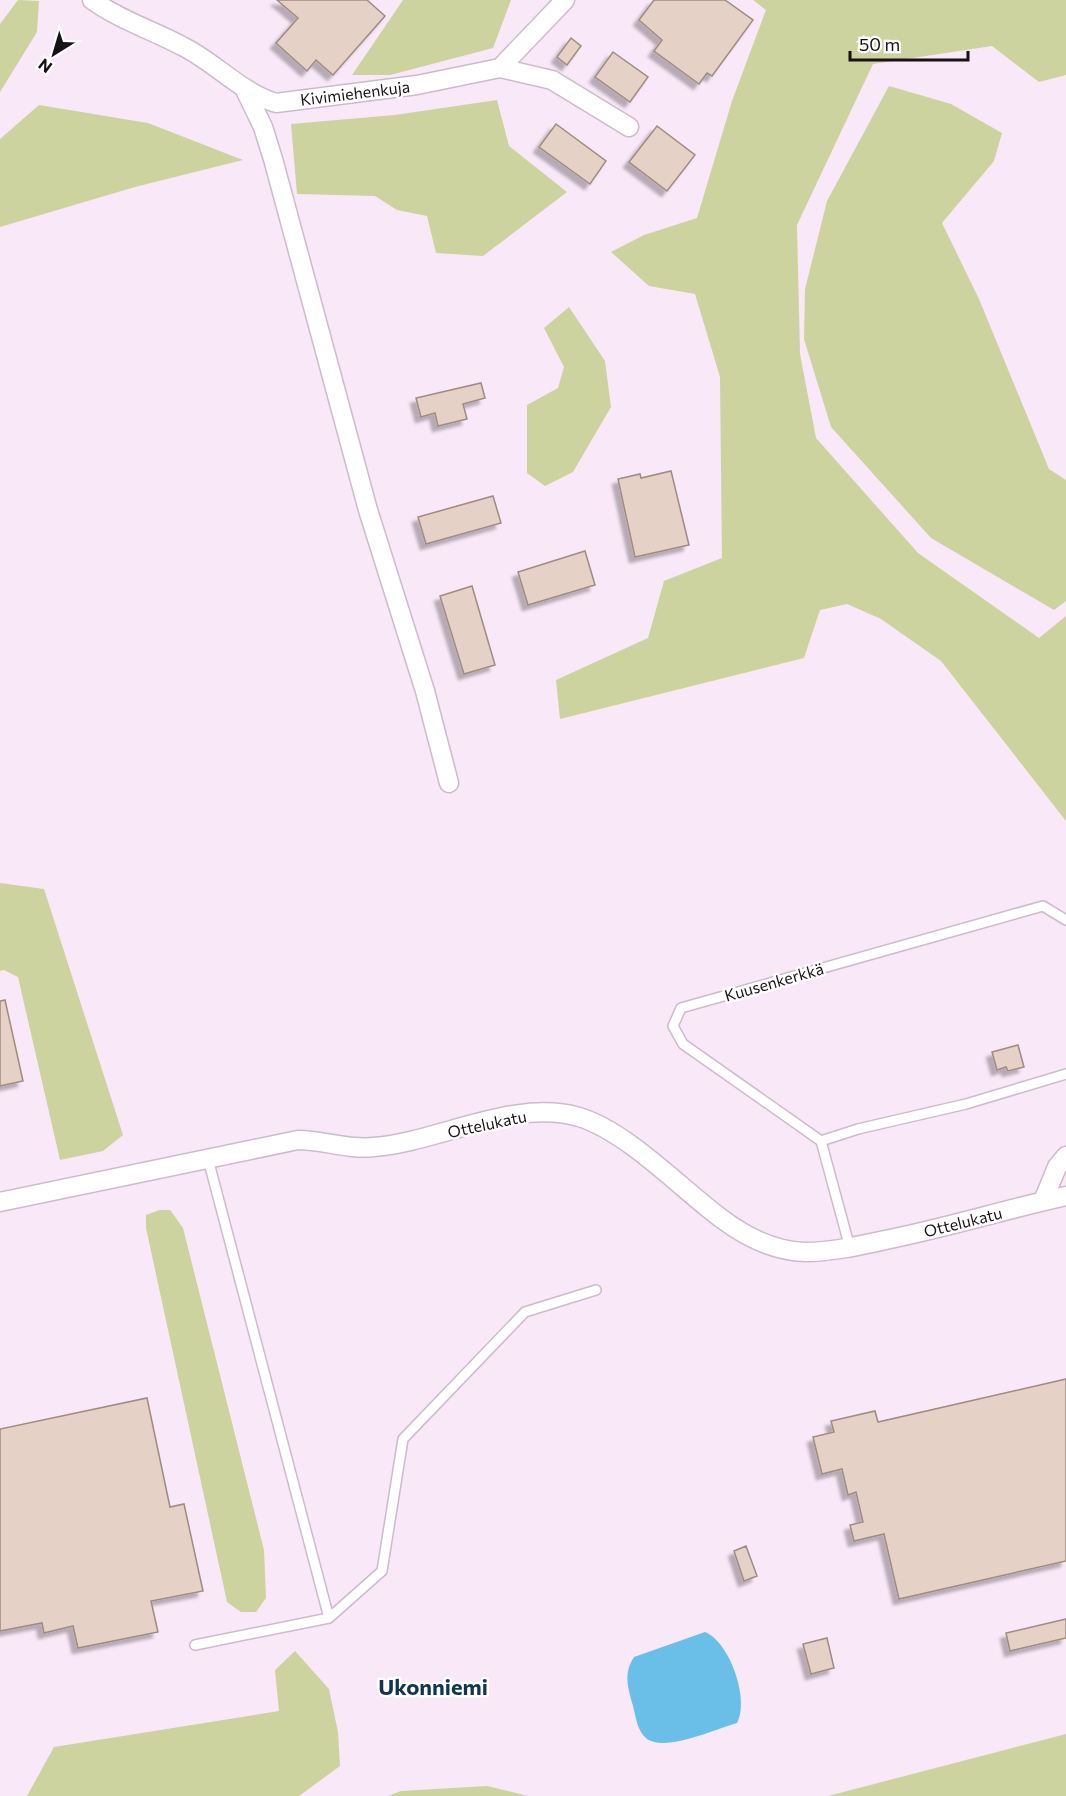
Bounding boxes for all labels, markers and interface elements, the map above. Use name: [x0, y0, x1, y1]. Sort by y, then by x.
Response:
north arrow: [24, 24, 84, 84]
scale bar: [850, 24, 968, 62]
text: 50 m: [859, 33, 900, 55]
text: N: [34, 55, 55, 78]
street label: Kivimiehenkuja: [299, 76, 411, 109]
street label: Kuusenkerkkä: [722, 958, 826, 1005]
street label: Ottelukatu: [446, 1106, 528, 1141]
street label: Ottelukatu: [922, 1203, 1004, 1240]
district label: Ukonniemi: [378, 1673, 488, 1700]

